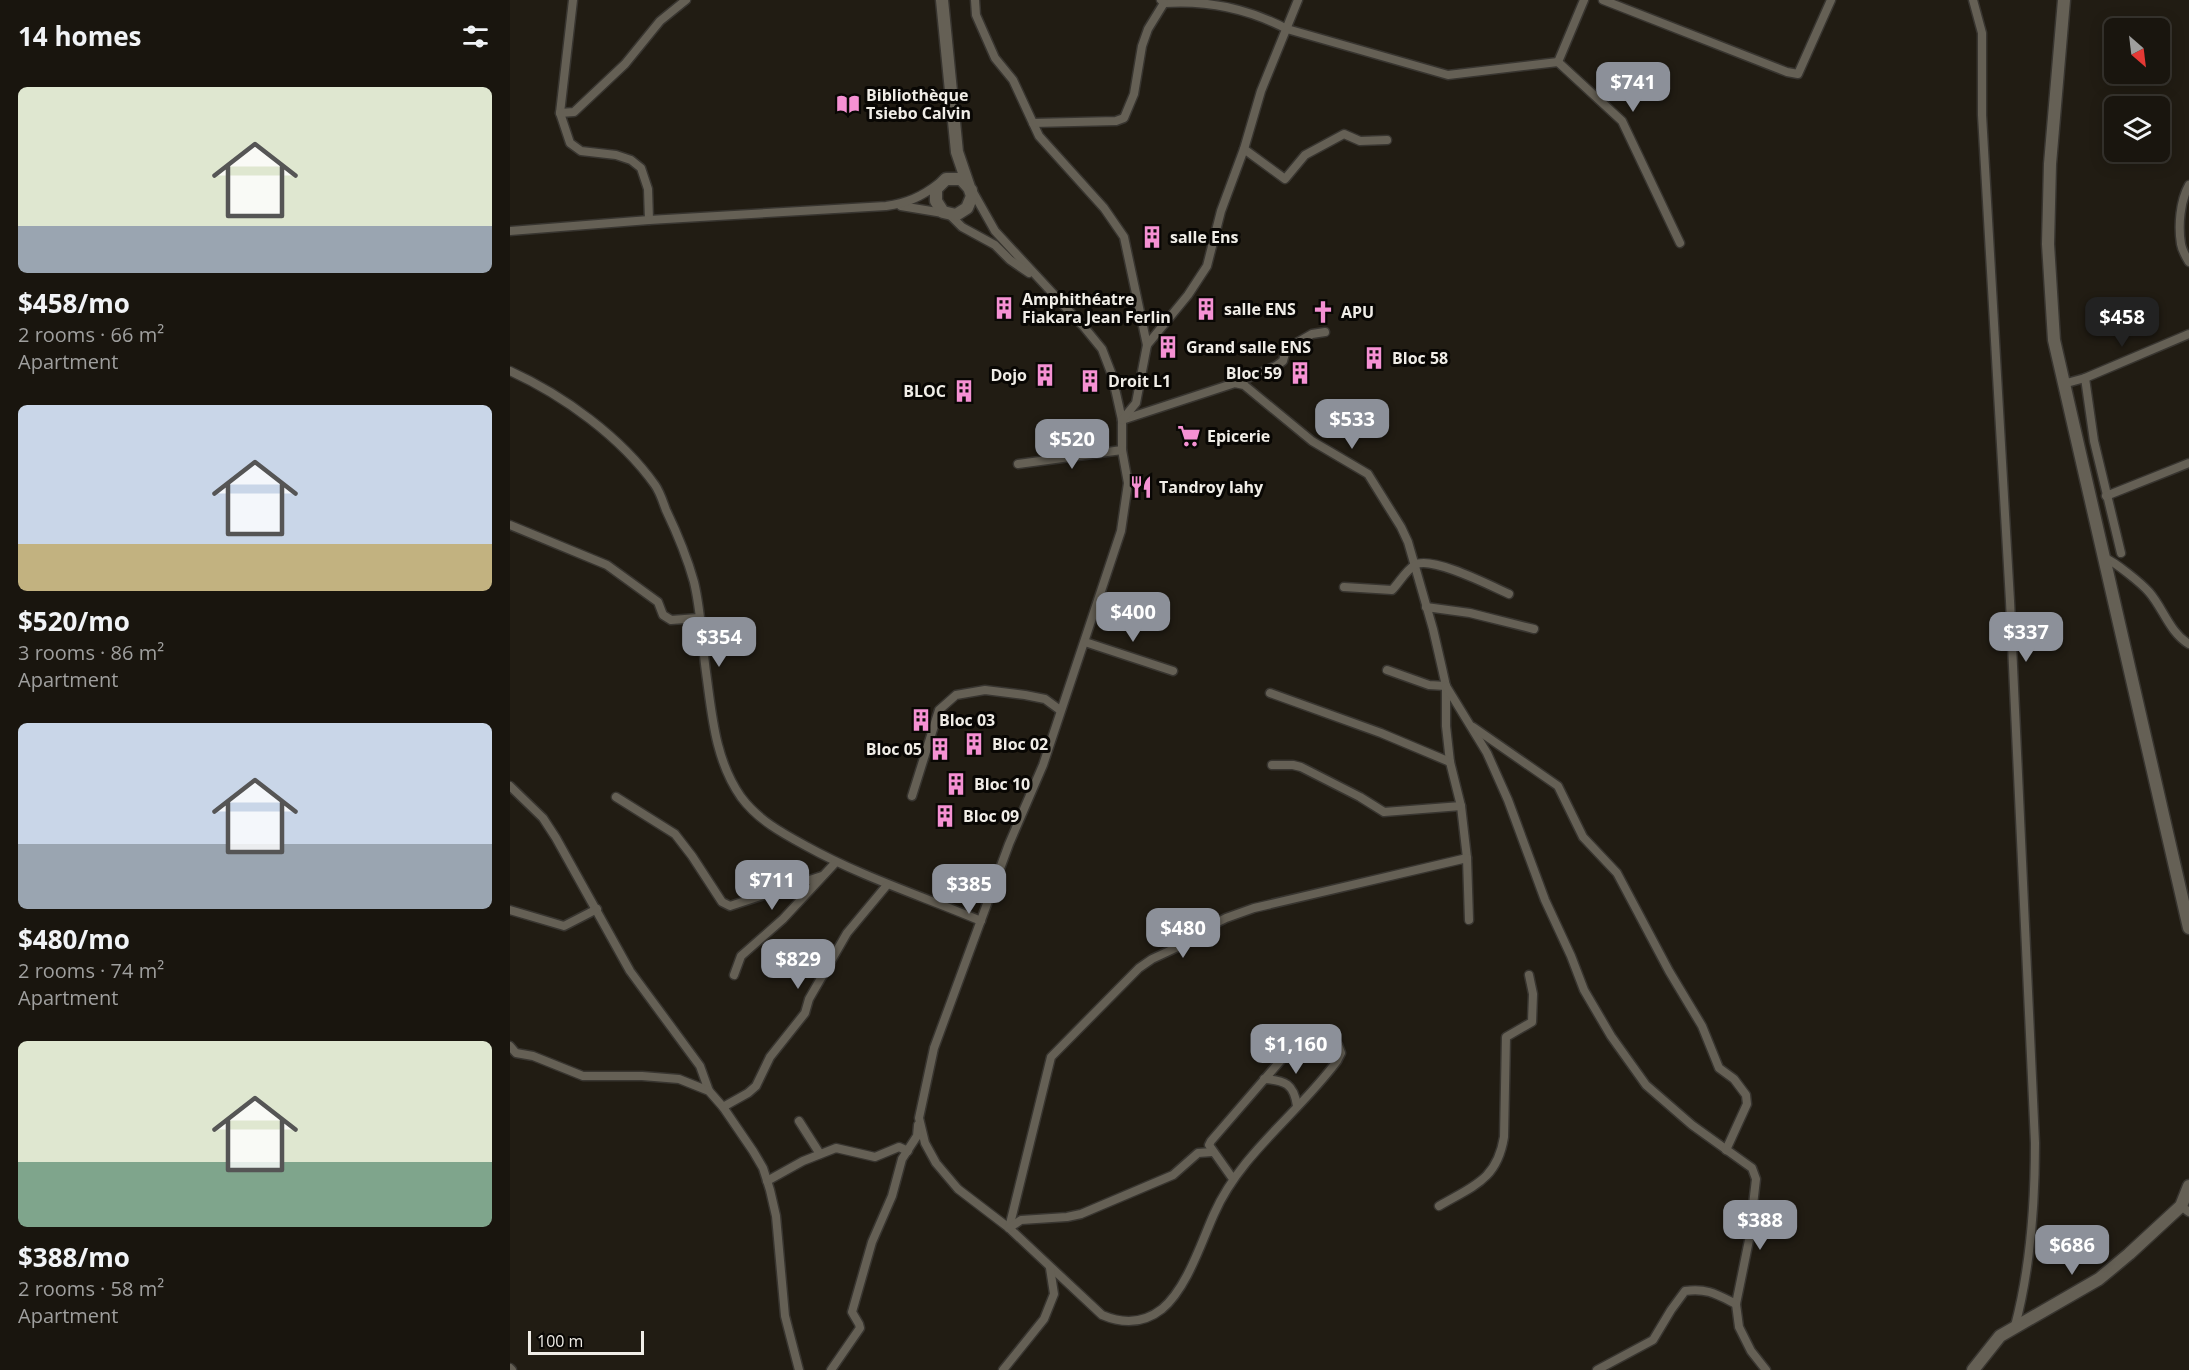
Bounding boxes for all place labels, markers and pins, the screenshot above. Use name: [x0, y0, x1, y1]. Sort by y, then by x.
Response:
pin: $741: [1597, 62, 1669, 113]
place label: Bibliothèque Tsiebo Calvin: [866, 84, 971, 124]
library icon: Bibliothèque Tsiebo Calvin: [835, 91, 861, 117]
building icon: salle Ens: [1139, 224, 1165, 250]
place label: salle Ens: [1170, 226, 1238, 248]
place label: Amphithéatre Fiakara Jean Ferlin: [1022, 288, 1171, 328]
building icon: Amphithéatre Fiakara Jean Ferlin: [991, 295, 1017, 321]
building icon: salle ENS: [1193, 296, 1219, 322]
pin: $458: [2086, 297, 2158, 348]
place label: salle ENS: [1224, 298, 1296, 320]
church icon: APU: [1310, 299, 1336, 325]
place label: APU: [1341, 301, 1374, 323]
building icon: Grand salle ENS: [1155, 334, 1181, 360]
place label: Grand salle ENS: [1186, 336, 1311, 358]
building icon: Bloc 58: [1361, 345, 1387, 371]
place label: Bloc 58: [1392, 347, 1448, 369]
building icon: Bloc 59: [1287, 360, 1313, 386]
building icon: Dojo: [1032, 362, 1058, 388]
place label: Bloc 59: [1226, 362, 1282, 384]
place label: Dojo: [990, 364, 1027, 386]
building icon: Droit L1: [1077, 368, 1103, 394]
place label: Droit L1: [1108, 370, 1171, 392]
building icon: BLOC: [951, 378, 977, 404]
place label: BLOC: [903, 380, 946, 402]
pin: $533: [1316, 399, 1388, 450]
pin: $520: [1036, 419, 1108, 470]
supermarket icon: Epicerie: [1176, 423, 1202, 449]
place label: Epicerie: [1207, 425, 1270, 447]
restaurant icon: Tandroy lahy: [1128, 474, 1154, 500]
place label: Tandroy lahy: [1159, 476, 1264, 498]
pin: $400: [1097, 592, 1169, 643]
pin: $337: [1990, 612, 2062, 663]
pin: $354: [683, 617, 755, 668]
building icon: Bloc 03: [908, 707, 934, 733]
place label: Bloc 03: [939, 709, 995, 731]
building icon: Bloc 02: [961, 731, 987, 757]
place label: Bloc 02: [992, 733, 1048, 755]
building icon: Bloc 05: [927, 736, 953, 762]
place label: Bloc 05: [866, 738, 922, 760]
building icon: Bloc 10: [943, 771, 969, 797]
place label: Bloc 10: [974, 773, 1030, 795]
building icon: Bloc 09: [932, 803, 958, 829]
place label: Bloc 09: [963, 805, 1019, 827]
pin: $711: [736, 860, 808, 911]
pin: $385: [933, 864, 1005, 915]
pin: $480: [1147, 908, 1219, 959]
pin: $829: [762, 939, 834, 990]
pin: $1,160: [1247, 1024, 1345, 1075]
pin: $388: [1724, 1200, 1796, 1251]
pin: $686: [2036, 1225, 2108, 1276]

